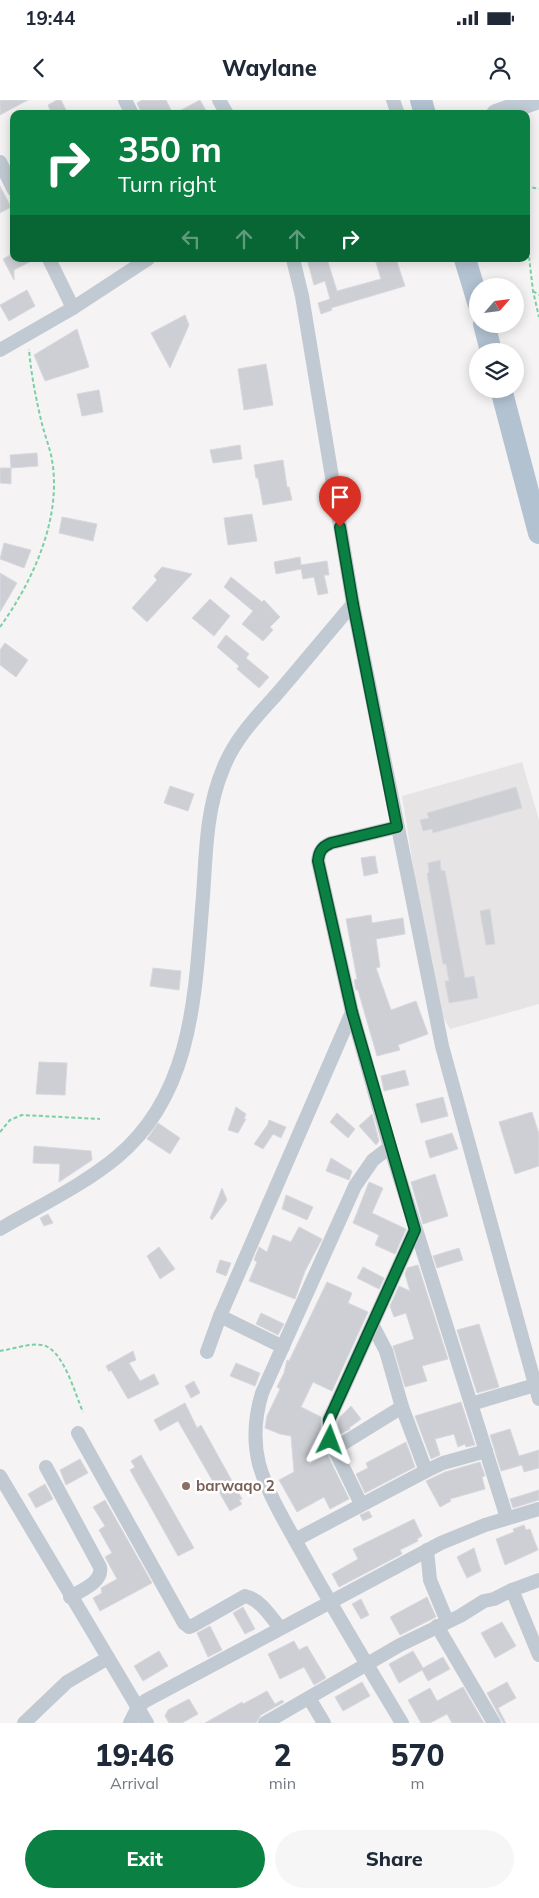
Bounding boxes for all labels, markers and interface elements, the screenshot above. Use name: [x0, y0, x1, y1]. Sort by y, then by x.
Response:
text: 19:44: [25, 6, 75, 30]
icon: back: [25, 54, 53, 82]
text: Waylane: [222, 54, 317, 82]
icon: person: [486, 54, 514, 82]
text: 350 m: [118, 127, 222, 171]
icon: right: [35, 130, 100, 195]
text: Turn right: [118, 170, 216, 198]
icon: left: [177, 225, 205, 253]
icon: ahead: [230, 225, 258, 253]
icon: ahead: [283, 225, 311, 253]
icon: right: [336, 225, 364, 253]
north arrow: [469, 278, 524, 332]
map controls: [469, 278, 524, 398]
button: layers: [469, 343, 524, 398]
pin: [319, 476, 361, 527]
icon: arrive: [326, 483, 354, 511]
position arrow: [303, 1413, 355, 1465]
place label: barwaqo 2: [196, 1476, 275, 1495]
marker: barwaqo 2: [180, 1480, 192, 1492]
text: 19:46: [94, 1736, 174, 1774]
text: 2: [273, 1736, 291, 1774]
text: 570: [391, 1736, 445, 1774]
text: Arrival: [110, 1773, 159, 1793]
text: min: [269, 1773, 296, 1793]
text: m: [410, 1773, 425, 1793]
button: Exit: [25, 1830, 265, 1888]
button: Share: [275, 1830, 514, 1888]

